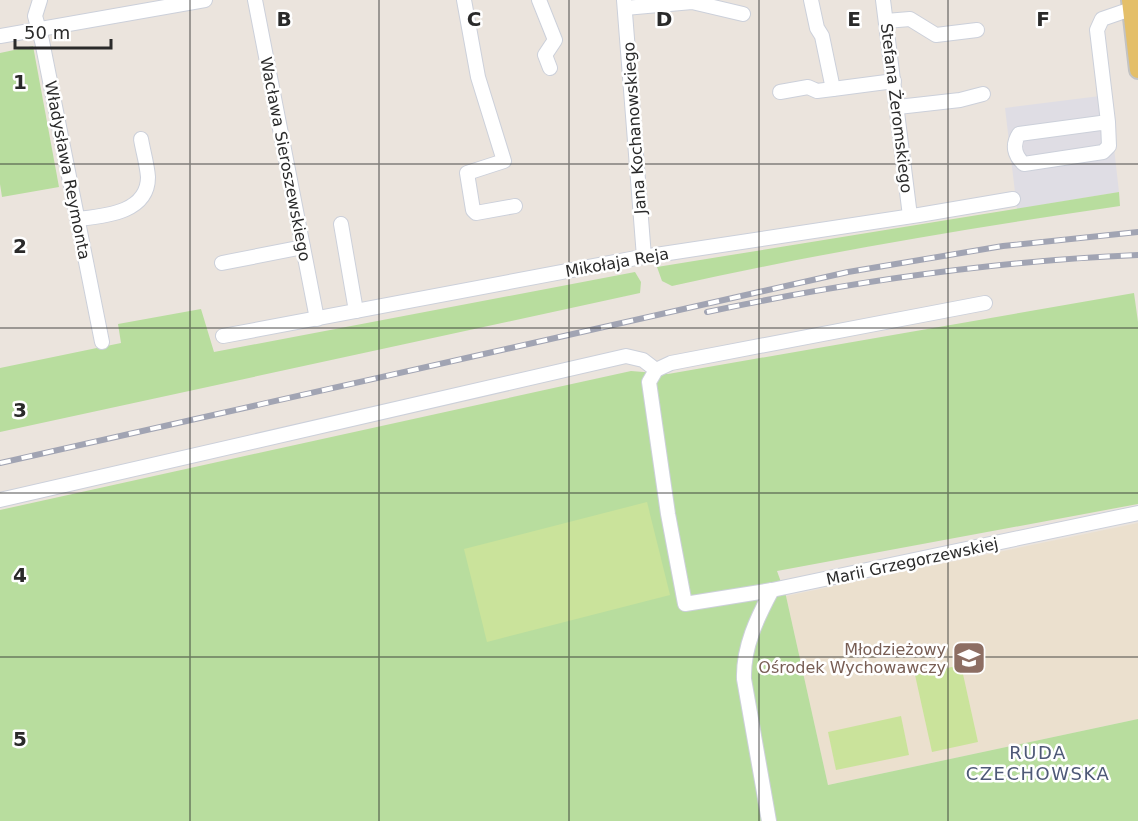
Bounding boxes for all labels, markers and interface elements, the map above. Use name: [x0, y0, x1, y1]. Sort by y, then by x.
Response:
text: B: [276, 7, 292, 31]
text: C: [467, 7, 481, 31]
text: D: [656, 7, 672, 31]
text: E: [847, 7, 861, 31]
text: F: [1036, 7, 1050, 31]
scale bar: [15, 12, 111, 50]
text: 50 m: [24, 22, 70, 43]
street label: Stefana Żeromskiego: [877, 22, 916, 194]
street label: Jana Kochanowskiego: [619, 41, 650, 216]
street label: Wacława Sieroszewskiego: [256, 55, 315, 263]
text: 1: [13, 70, 27, 94]
street label: Władysława Reymonta: [41, 79, 94, 261]
text: 2: [13, 234, 27, 258]
street label: Mikołaja Reja: [564, 244, 670, 281]
text: 3: [13, 398, 27, 422]
street label: Marii Grzegorzewskiej: [824, 534, 1000, 589]
text: 4: [13, 563, 27, 587]
place label: Młodzieżowy Ośrodek Wychowawczy: [758, 640, 946, 677]
school or university icon: Młodzieżowy Ośrodek Wychowawczy: [951, 640, 987, 676]
text: 5: [13, 727, 27, 751]
district label: RUDA CZECHOWSKA: [966, 742, 1110, 784]

